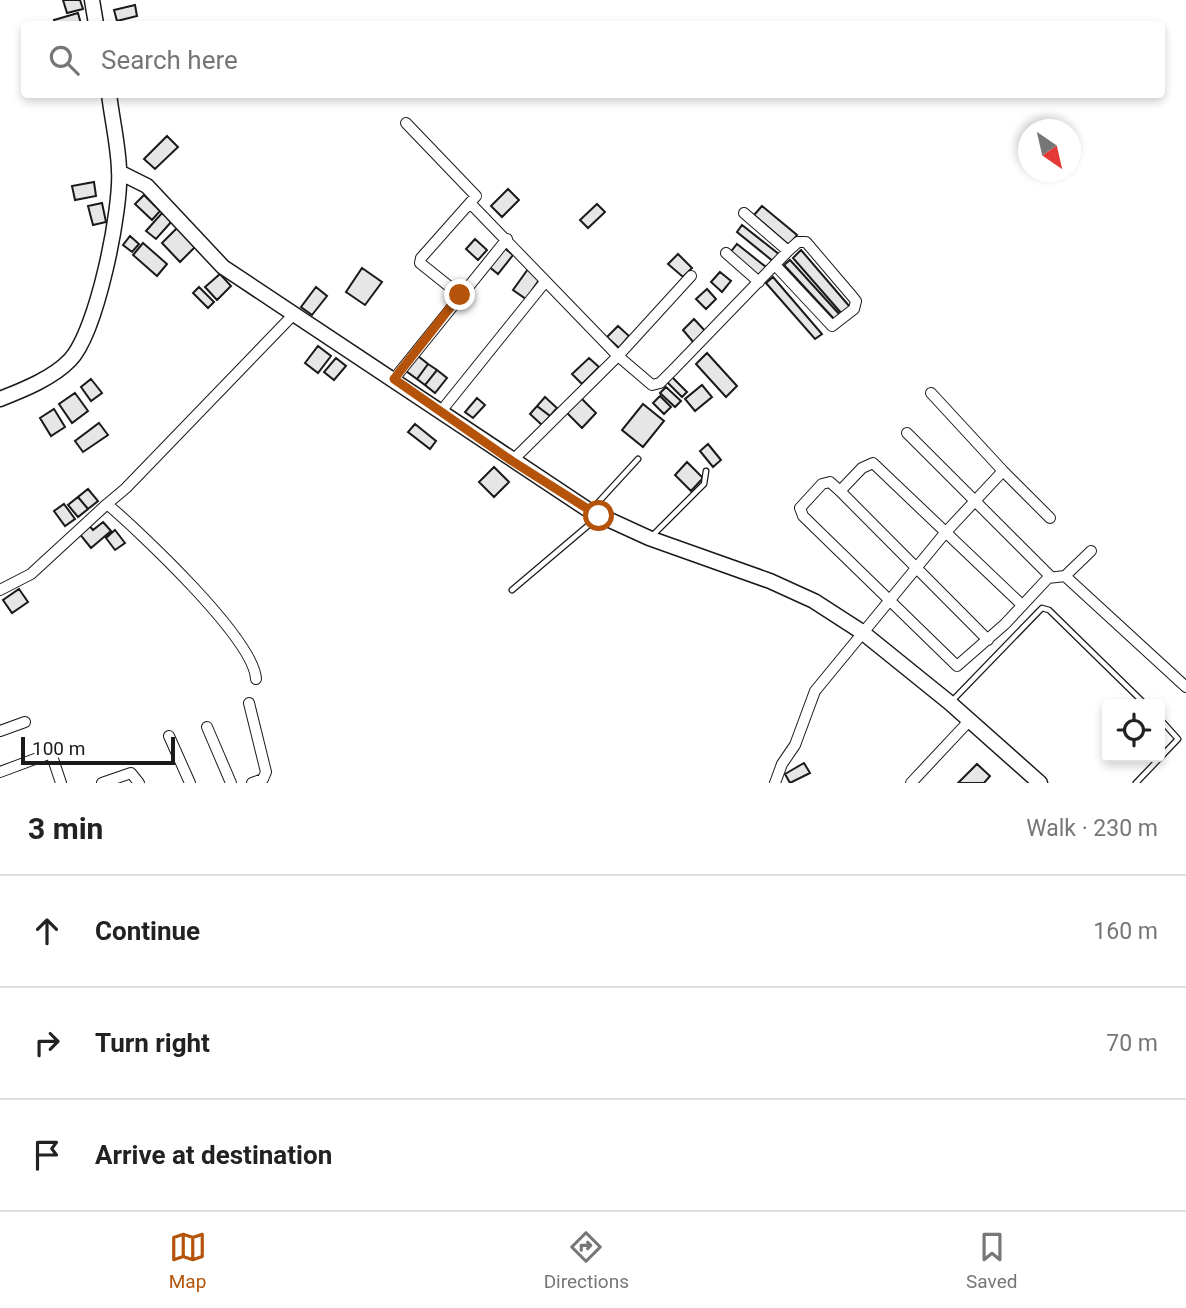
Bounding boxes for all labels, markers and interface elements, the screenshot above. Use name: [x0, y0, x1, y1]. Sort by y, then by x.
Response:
search box: [21, 21, 1165, 98]
icon: search: [45, 41, 83, 79]
text: Search here: [101, 45, 238, 75]
north arrow: [1018, 119, 1081, 182]
route end: [444, 279, 475, 310]
route start: [583, 500, 614, 531]
map controls: [1102, 699, 1165, 762]
button: locate: [1102, 699, 1165, 762]
scale bar: [21, 734, 175, 766]
text: 100 m: [32, 737, 85, 760]
text: 3 min: [28, 811, 103, 846]
text: Walk · 230 m: [1026, 815, 1158, 842]
icon: ahead: [28, 912, 66, 950]
text: Continue: [95, 916, 200, 946]
text: 160 m: [1093, 918, 1158, 945]
icon: right: [28, 1024, 66, 1062]
text: Turn right: [95, 1028, 210, 1058]
text: 70 m: [1106, 1030, 1158, 1057]
icon: arrive: [28, 1136, 66, 1174]
text: Arrive at destination: [95, 1140, 332, 1170]
tab: Map: [169, 1228, 207, 1293]
tab: Directions: [544, 1228, 629, 1293]
tab: Saved: [966, 1228, 1017, 1293]

